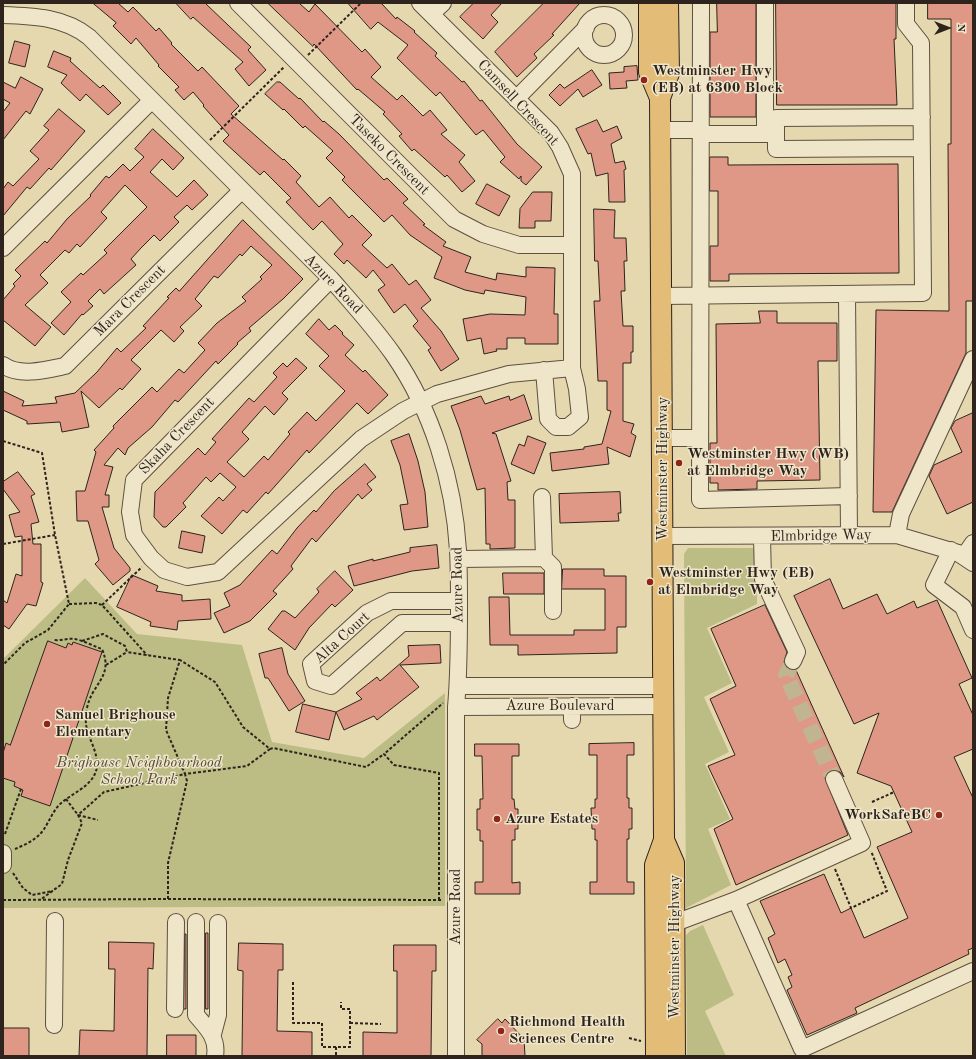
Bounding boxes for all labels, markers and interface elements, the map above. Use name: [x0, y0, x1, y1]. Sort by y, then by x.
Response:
north arrow: [928, 8, 968, 48]
text: N: [955, 24, 966, 32]
street label: Camsell Crescent: [473, 56, 563, 150]
place label: Westminster Hwy (EB) at 6300 Block: [652, 62, 783, 97]
marker: Westminster Hwy (EB) at 6300 Block: [639, 75, 649, 85]
street label: Taseko Crescent: [345, 111, 433, 199]
street label: Azure Road: [300, 250, 366, 318]
street label: Mara Crescent: [90, 261, 170, 341]
street label: Skaha Crescent: [136, 394, 218, 478]
street label: Westminster Highway: [654, 397, 672, 541]
place label: Westminster Hwy (WB) at Elmbridge Way: [687, 445, 849, 480]
marker: Westminster Hwy (WB) at Elmbridge Way: [674, 458, 684, 468]
street label: Elmbridge Way: [770, 526, 872, 546]
street label: Azure Road: [448, 546, 468, 624]
place label: Westminster Hwy (EB) at Elmbridge Way: [658, 564, 814, 599]
marker: Westminster Hwy (EB) at Elmbridge Way: [645, 577, 655, 587]
street label: Alta Court: [310, 608, 374, 668]
street label: Azure Boulevard: [506, 697, 614, 715]
place label: Samuel Brighouse Elementary: [55, 706, 176, 741]
marker: Samuel Brighouse Elementary: [42, 719, 52, 729]
park label: Brighouse Neighbourhood School Park: [56, 754, 222, 789]
place label: WorkSafeBC: [844, 806, 931, 824]
place label: Azure Estates: [505, 810, 598, 828]
marker: WorkSafeBC: [934, 810, 944, 820]
marker: Azure Estates: [492, 814, 502, 824]
street label: Azure Road: [447, 869, 465, 945]
street label: Westminster Highway: [666, 875, 684, 1019]
place label: Richmond Health Sciences Centre: [509, 1013, 626, 1048]
marker: Richmond Health Sciences Centre: [496, 1026, 506, 1036]

